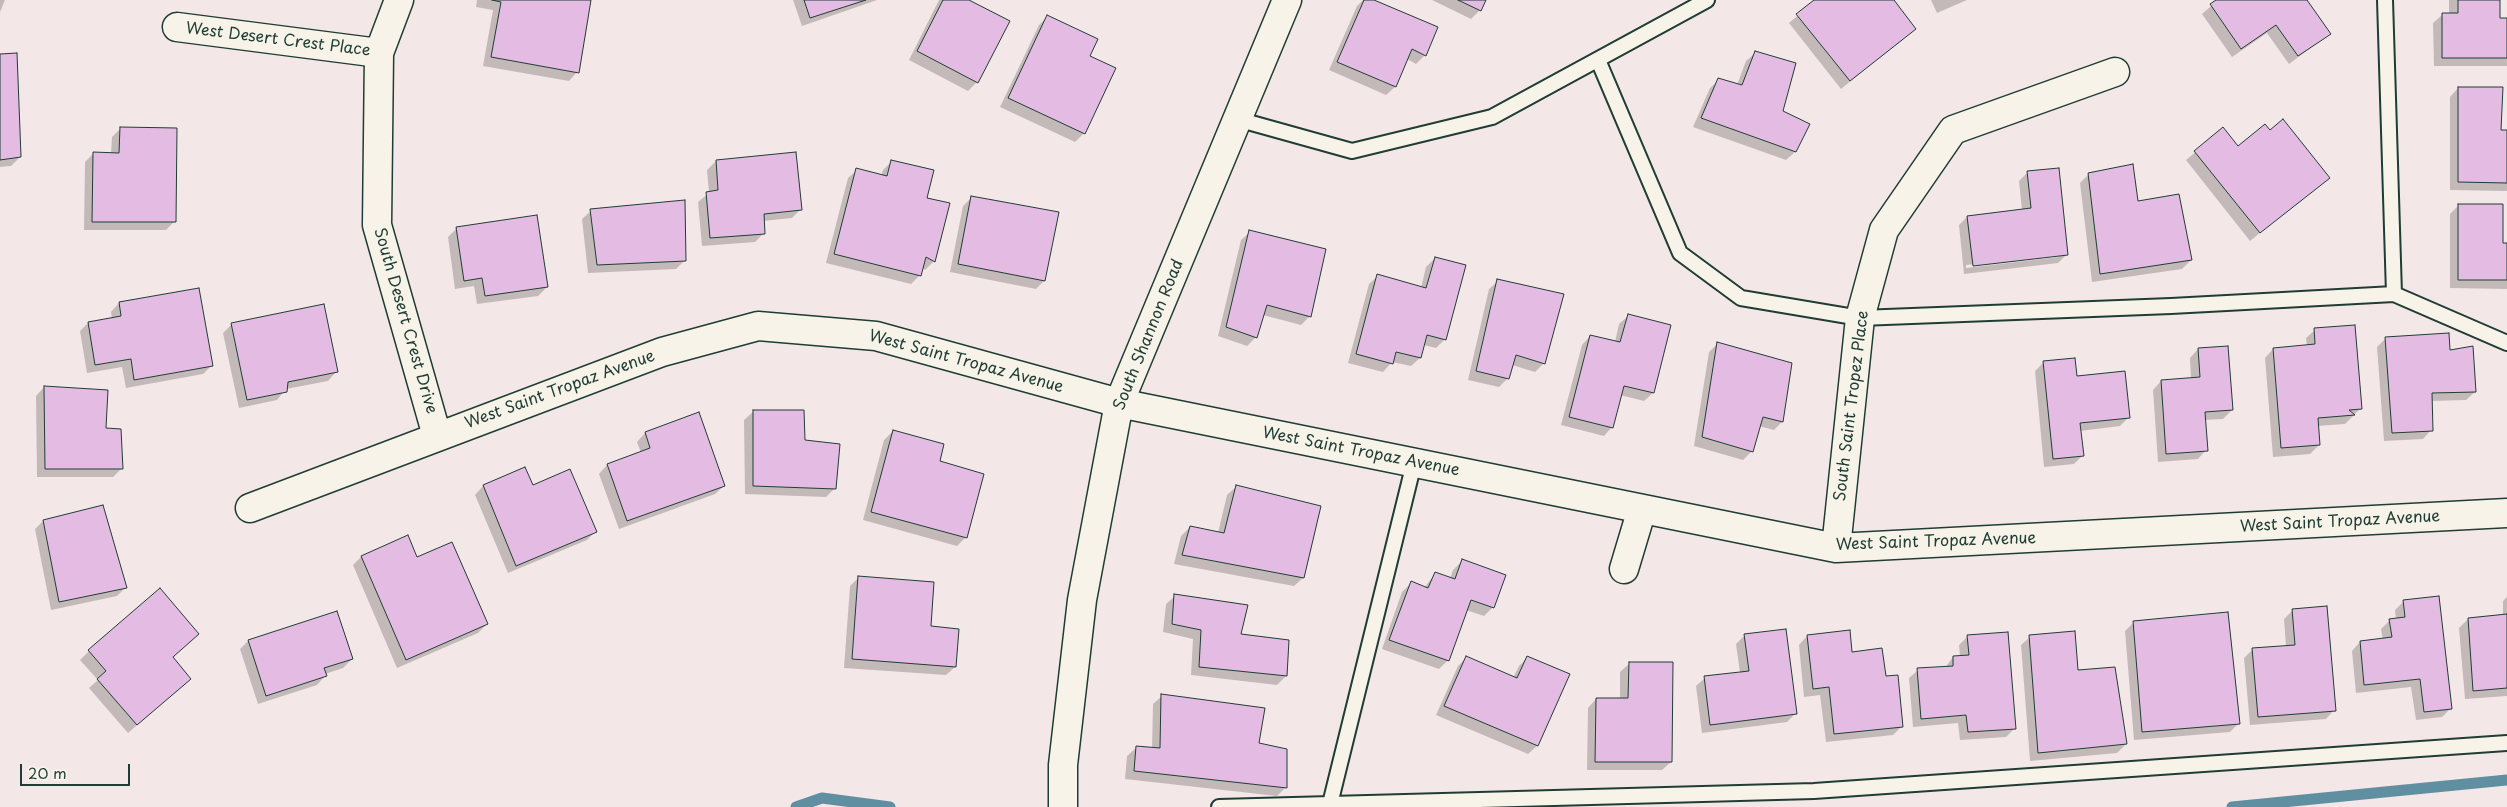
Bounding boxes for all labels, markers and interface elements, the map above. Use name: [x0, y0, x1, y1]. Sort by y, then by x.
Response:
street label: West Desert Crest Place: [185, 19, 371, 61]
street label: South Desert Crest Drive: [369, 226, 441, 416]
street label: South Shannon Road: [1110, 257, 1188, 413]
street label: South Saint Tropez Place: [1831, 310, 1873, 502]
street label: West Saint Tropaz Avenue: [867, 327, 1065, 397]
street label: West Saint Tropaz Avenue: [463, 347, 657, 433]
street label: West Saint Tropaz Avenue: [1261, 423, 1461, 481]
street label: West Saint Tropaz Avenue: [2239, 507, 2441, 537]
street label: West Saint Tropaz Avenue: [1836, 529, 2036, 555]
scale bar: [22, 754, 132, 786]
text: 20 m: [28, 761, 67, 784]

